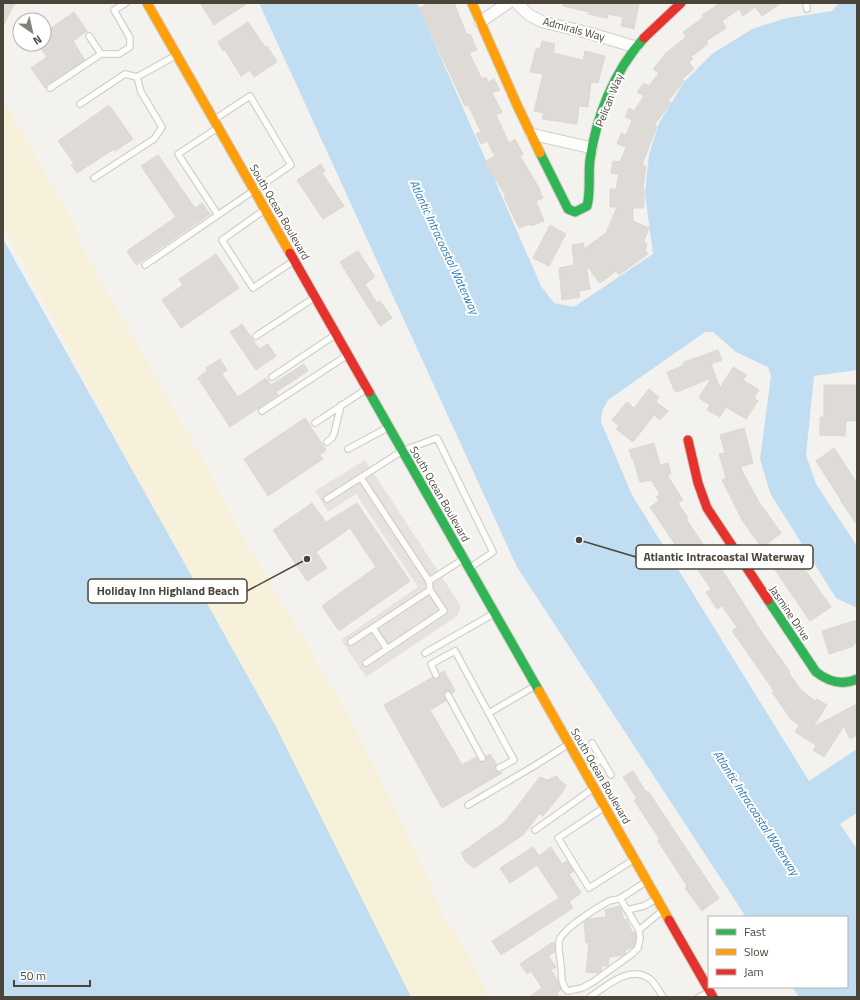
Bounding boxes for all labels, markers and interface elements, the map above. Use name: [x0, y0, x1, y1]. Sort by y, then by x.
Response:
north arrow: [12, 12, 52, 52]
street label: Admirals Way: [541, 13, 607, 45]
text: N: [30, 32, 45, 49]
street label: Pelican Way: [591, 70, 627, 129]
street label: South Ocean Boulevard: [246, 161, 314, 263]
water label: Atlantic Intracoastal Waterway: [405, 176, 485, 319]
street label: South Ocean Boulevard: [406, 443, 474, 545]
callout: Atlantic Intracoastal Waterway: [636, 545, 813, 569]
text: Atlantic Intracoastal Waterway: [643, 547, 805, 566]
callout: Holiday Inn Highland Beach: [88, 579, 247, 603]
text: Holiday Inn Highland Beach: [97, 581, 239, 600]
street label: Jasmine Drive: [766, 582, 815, 644]
street label: South Ocean Boulevard: [567, 725, 635, 827]
water label: Atlantic Intracoastal Waterway: [709, 746, 805, 881]
legend: [708, 916, 848, 988]
text: Fast: [744, 922, 767, 941]
text: Slow: [744, 942, 769, 961]
scale bar: [14, 962, 90, 988]
text: Jam: [744, 962, 764, 981]
text: 50 m: [20, 966, 46, 985]

